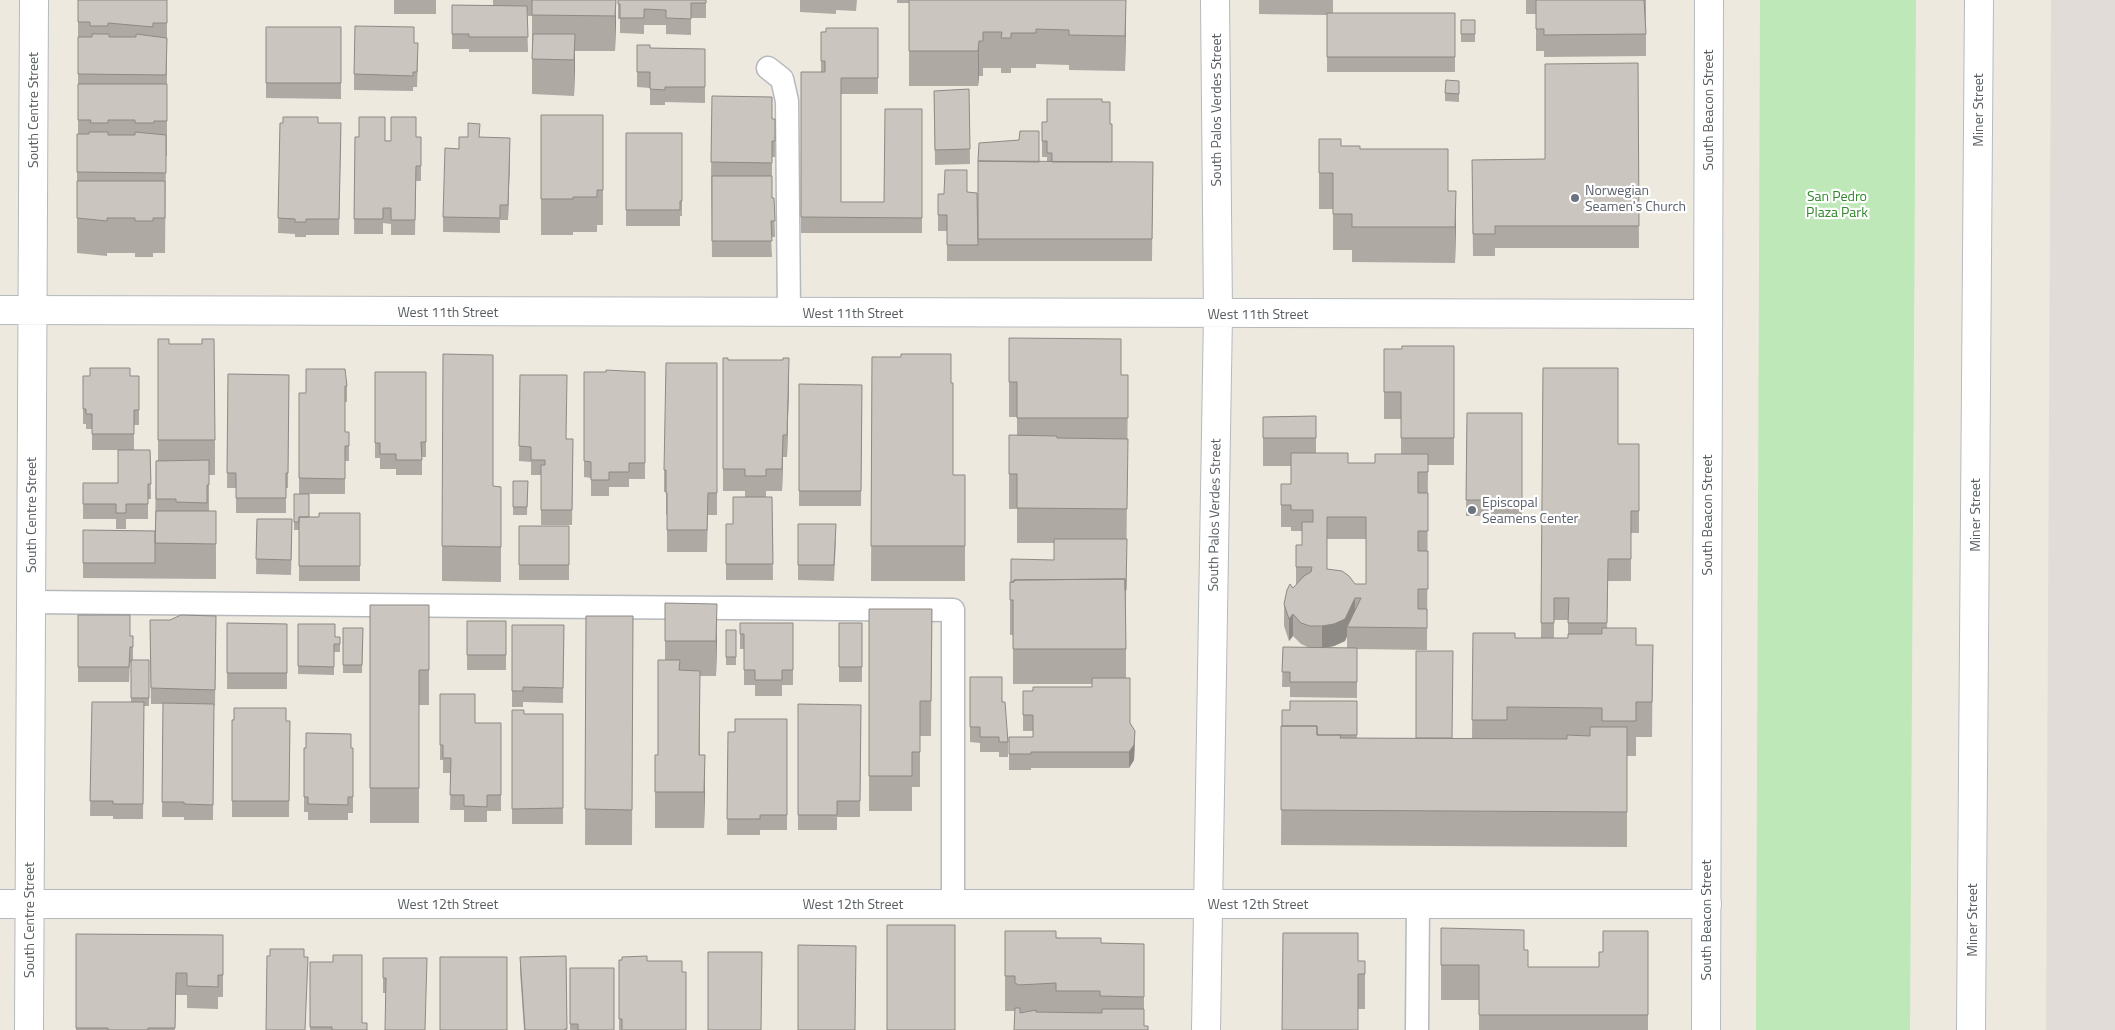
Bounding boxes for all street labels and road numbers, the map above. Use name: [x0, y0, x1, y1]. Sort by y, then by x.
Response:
street label: South Palos Verdes Street: [1205, 33, 1226, 186]
street label: South Beacon Street: [1697, 50, 1718, 170]
street label: South Centre Street: [22, 52, 43, 168]
street label: Miner Street: [1967, 73, 1988, 147]
street label: West 11th Street: [398, 301, 499, 322]
street label: West 11th Street: [803, 302, 904, 323]
street label: West 11th Street: [1208, 303, 1309, 324]
street label: South Palos Verdes Street: [1202, 438, 1225, 592]
street label: South Beacon Street: [1696, 455, 1717, 575]
street label: South Centre Street: [20, 457, 41, 573]
street label: Miner Street: [1964, 478, 1985, 552]
street label: South Beacon Street: [1695, 860, 1716, 980]
street label: South Centre Street: [18, 862, 39, 978]
street label: Miner Street: [1961, 883, 1982, 957]
street label: West 12th Street: [398, 893, 499, 914]
street label: West 12th Street: [803, 893, 904, 914]
street label: West 12th Street: [1208, 893, 1309, 914]

